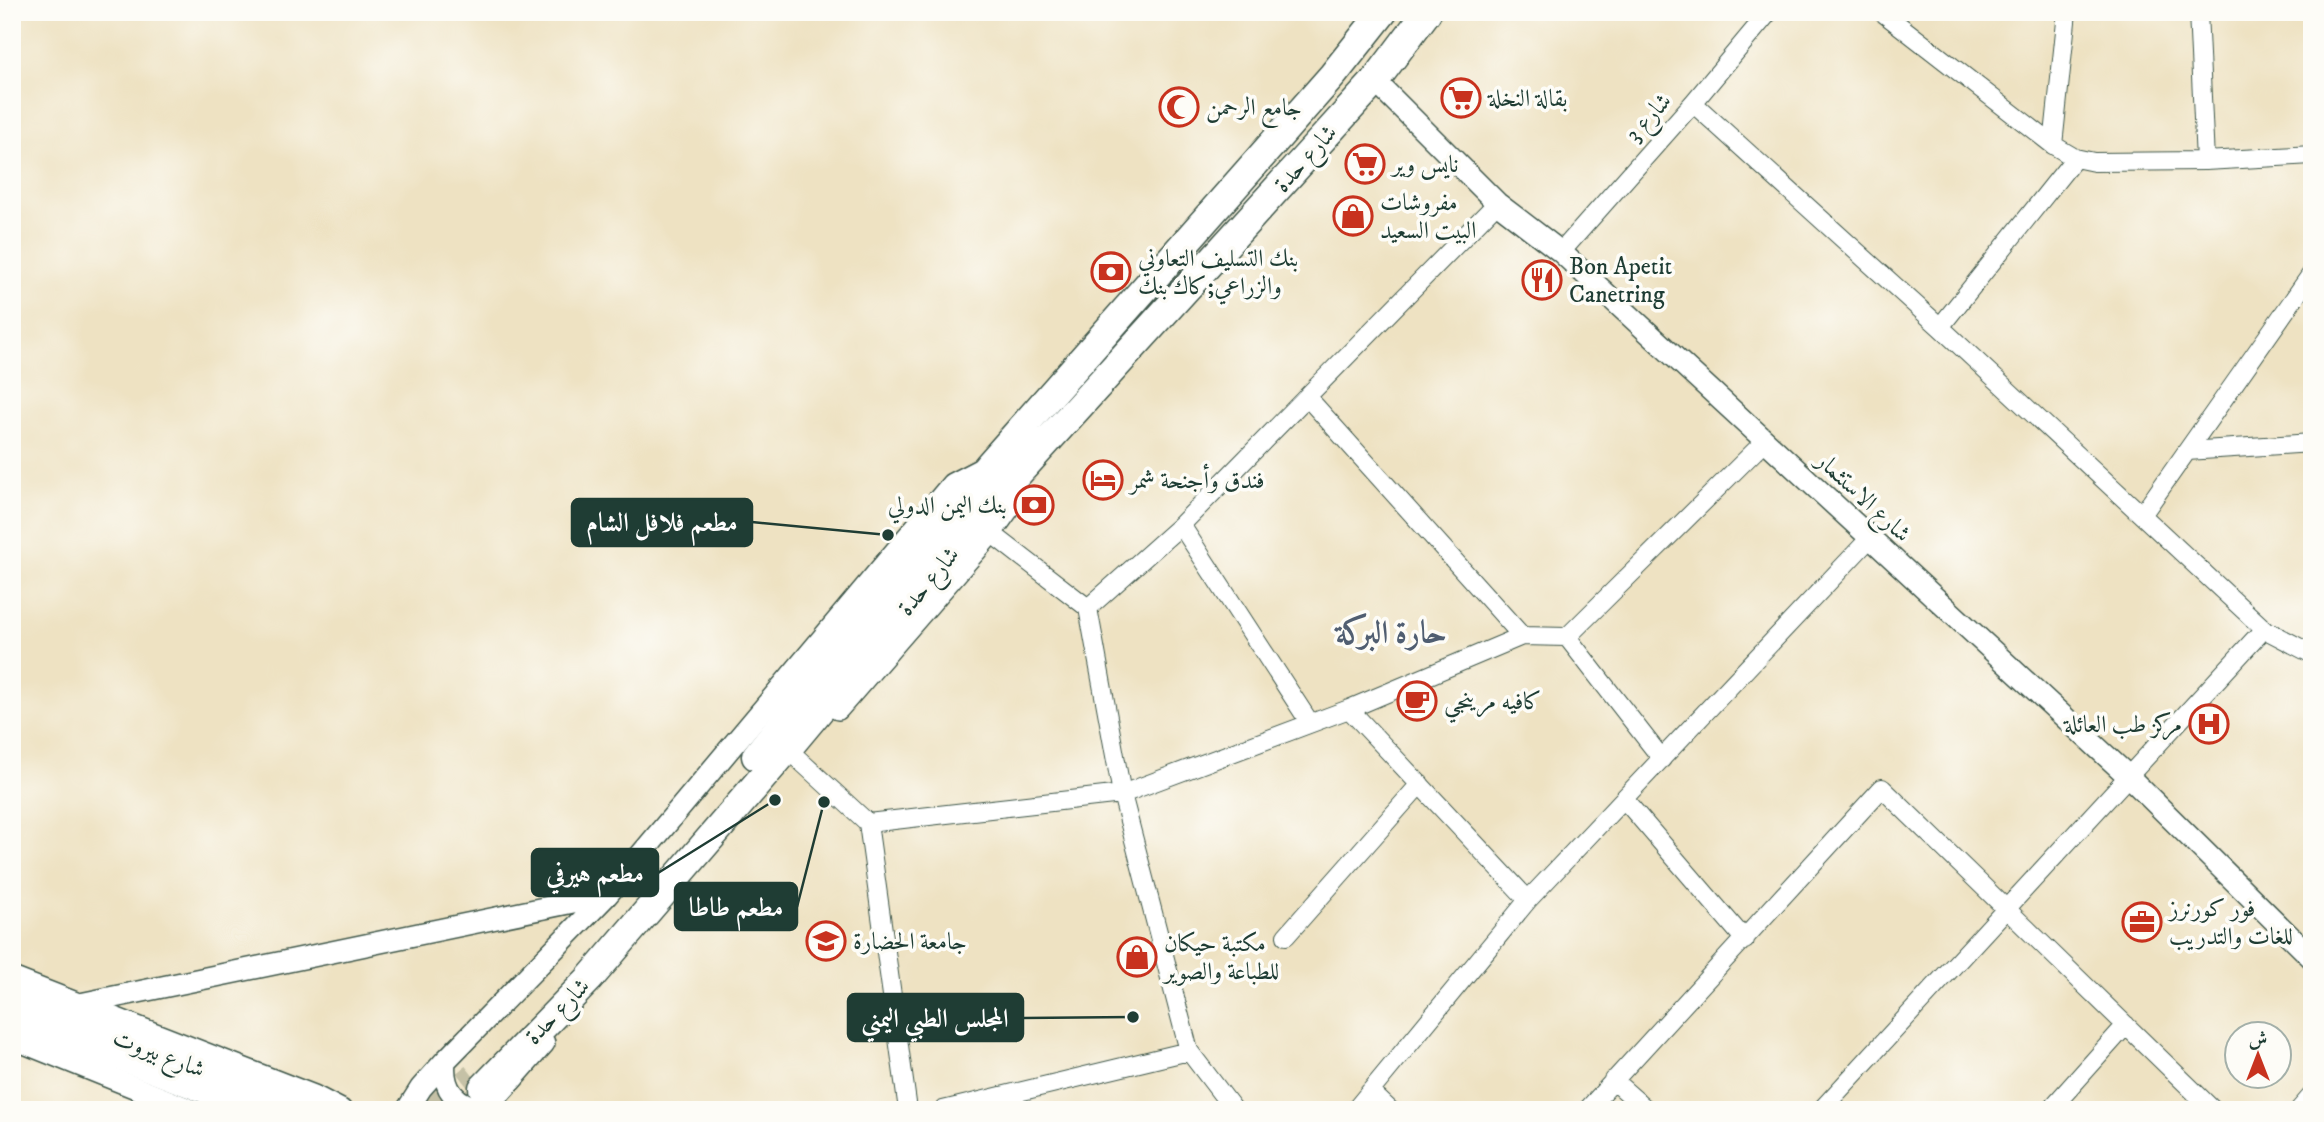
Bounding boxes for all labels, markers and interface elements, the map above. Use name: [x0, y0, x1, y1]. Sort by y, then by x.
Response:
supermarket icon: بقالة النخلة: [1440, 77, 1482, 119]
place label: بقالة النخلة: [1487, 84, 1568, 114]
mosque icon: جامع الرحمن: [1158, 86, 1200, 128]
street label: شارع 3: [1619, 87, 1682, 151]
place label: جامع الرحمن: [1206, 93, 1302, 129]
street label: شارع حدة: [1267, 118, 1347, 202]
supermarket icon: نايس وير: [1344, 143, 1386, 185]
place label: نايس وير: [1389, 150, 1459, 180]
place label: مفروشات البيت السعيد: [1380, 188, 1476, 246]
shop icon: مفروشات البيت السعيد: [1332, 195, 1374, 237]
place label: بنك التسليف التعاوني والزراعي;كاك بنك: [1138, 244, 1298, 305]
bank icon: بنك التسليف التعاوني والزراعي;كاك بنك: [1090, 251, 1132, 293]
place label: Bon Apetit Canetring: [1569, 252, 1673, 310]
restaurant icon: Bon Apetit Canetring: [1521, 259, 1563, 301]
street label: شارع الاستثمار: [1805, 445, 1917, 552]
hotel icon: فندق وأجنحة شمر: [1082, 459, 1124, 501]
place label: فندق وأجنحة شمر: [1127, 463, 1265, 496]
bank icon: بنك اليمن الدولي: [1013, 484, 1055, 526]
place label: بنك اليمن الدولي: [888, 491, 1007, 524]
callout: مطعم فلافل الشام: [572, 499, 752, 546]
text: مطعم فلافل الشام: [586, 507, 738, 546]
street label: شارع حدة: [891, 541, 970, 625]
district label: حارة البركة: [1333, 613, 1447, 654]
cafe icon: كافيه مرينجي: [1396, 680, 1438, 722]
place label: كافيه مرينجي: [1444, 687, 1542, 724]
hospital icon: مركز طب العائلة: [2188, 703, 2230, 745]
place label: مركز طب العائلة: [2063, 710, 2182, 741]
callout: مطعم هيرفي: [532, 849, 658, 896]
text: مطعم هيرفي: [545, 858, 644, 897]
callout: مطعم طاطا: [675, 883, 797, 930]
text: مطعم طاطا: [689, 892, 783, 931]
place label: فور كورنرز للغات والتدريب: [2167, 894, 2293, 952]
office icon: فور كورنرز للغات والتدريب: [2121, 901, 2163, 943]
school or university icon: جامعة الحضارة: [805, 920, 847, 962]
place label: جامعة الحضارة: [853, 927, 967, 957]
place label: مكتبة حيكان للطباعة والصوير: [1161, 929, 1279, 987]
shop icon: مكتبة حيكان للطباعة والصوير: [1116, 936, 1158, 978]
street label: شارع حدة: [519, 972, 600, 1054]
callout: المجلس الطبي اليمني: [848, 994, 1023, 1041]
text: المجلس الطبي اليمني: [861, 1003, 1009, 1043]
north arrow: [2222, 1020, 2292, 1090]
street label: شارع بيروت: [107, 1023, 209, 1089]
text: ش: [2249, 1028, 2267, 1051]

